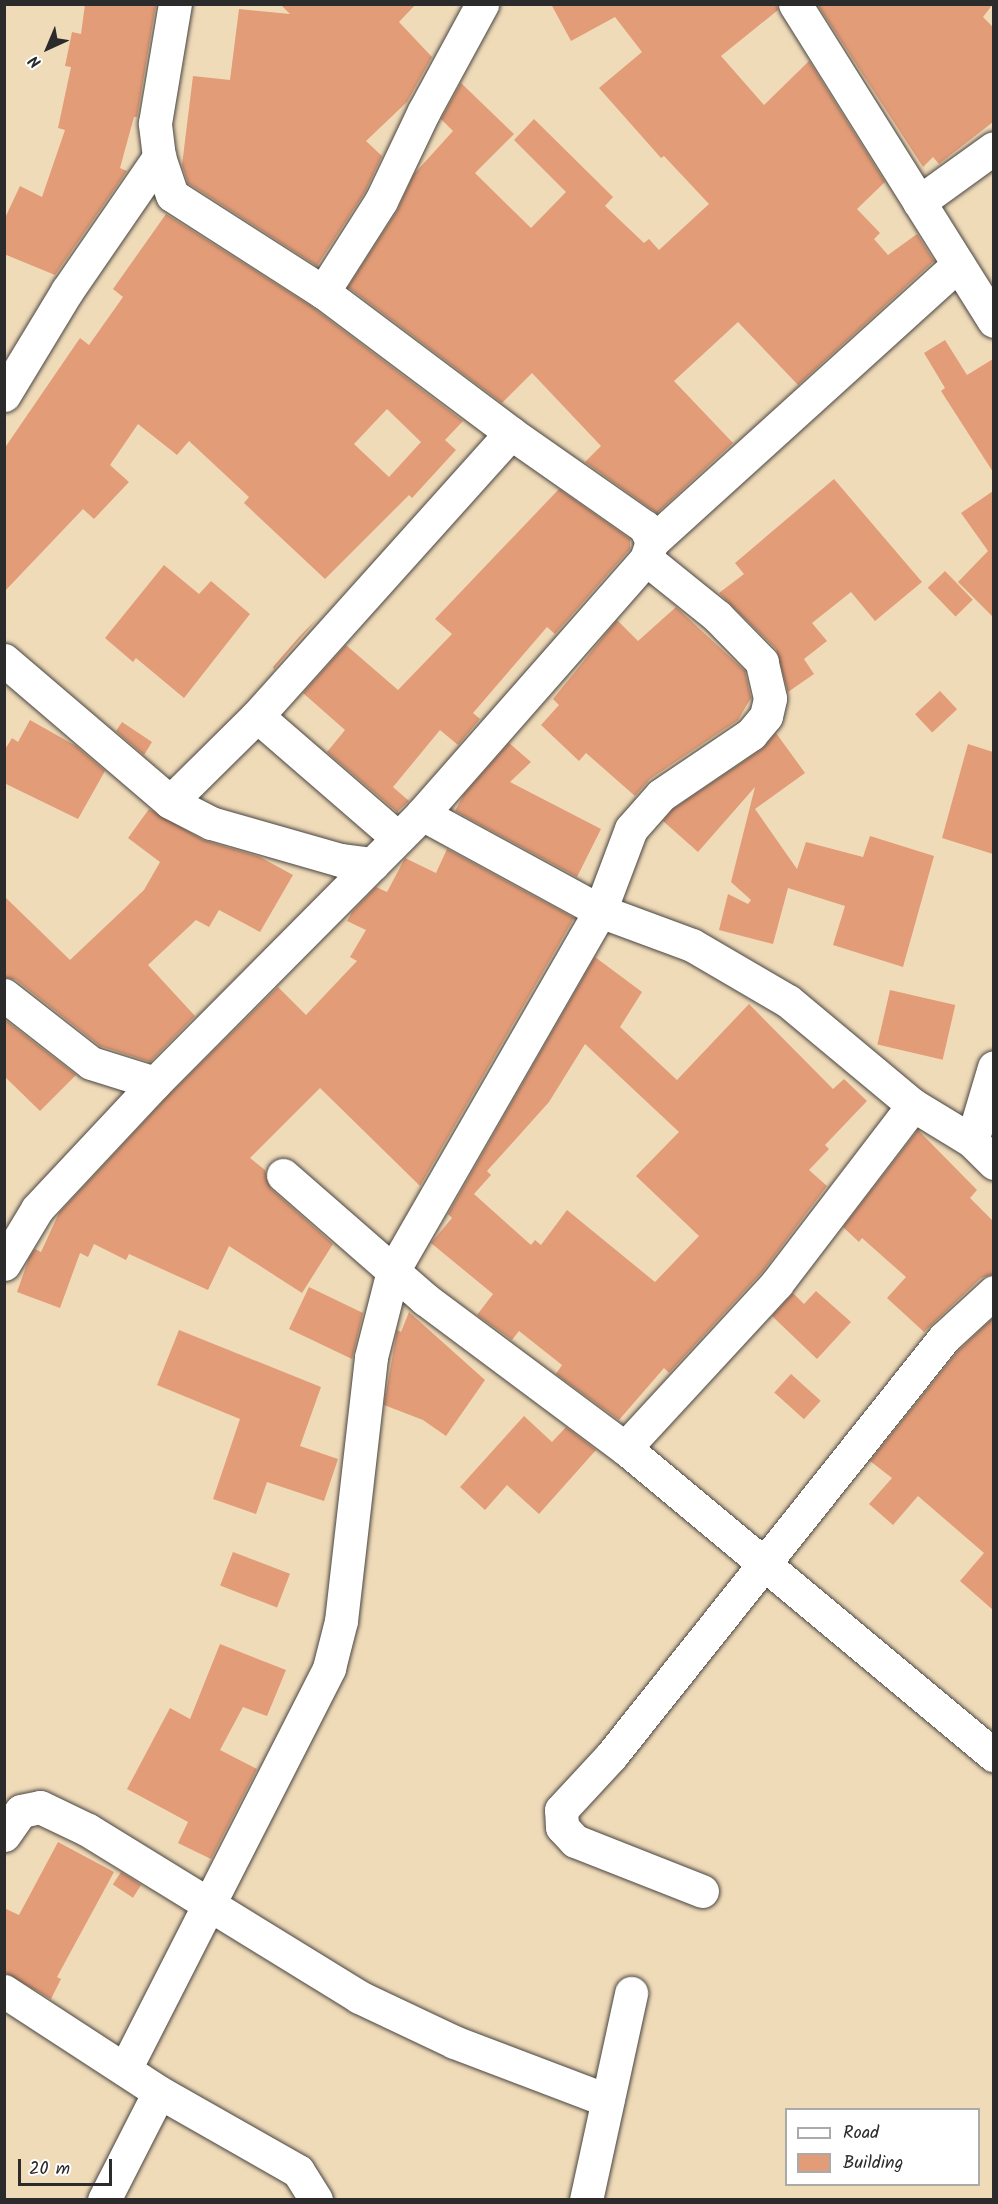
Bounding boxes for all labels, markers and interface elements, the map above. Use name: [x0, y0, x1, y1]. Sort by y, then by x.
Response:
north arrow: [18, 18, 78, 78]
text: N: [23, 49, 47, 74]
legend: [785, 2108, 980, 2186]
text: Road: [843, 2119, 879, 2148]
scale bar: [21, 2147, 116, 2185]
text: Building: [843, 2149, 903, 2178]
text: 20 m: [29, 2155, 70, 2184]

